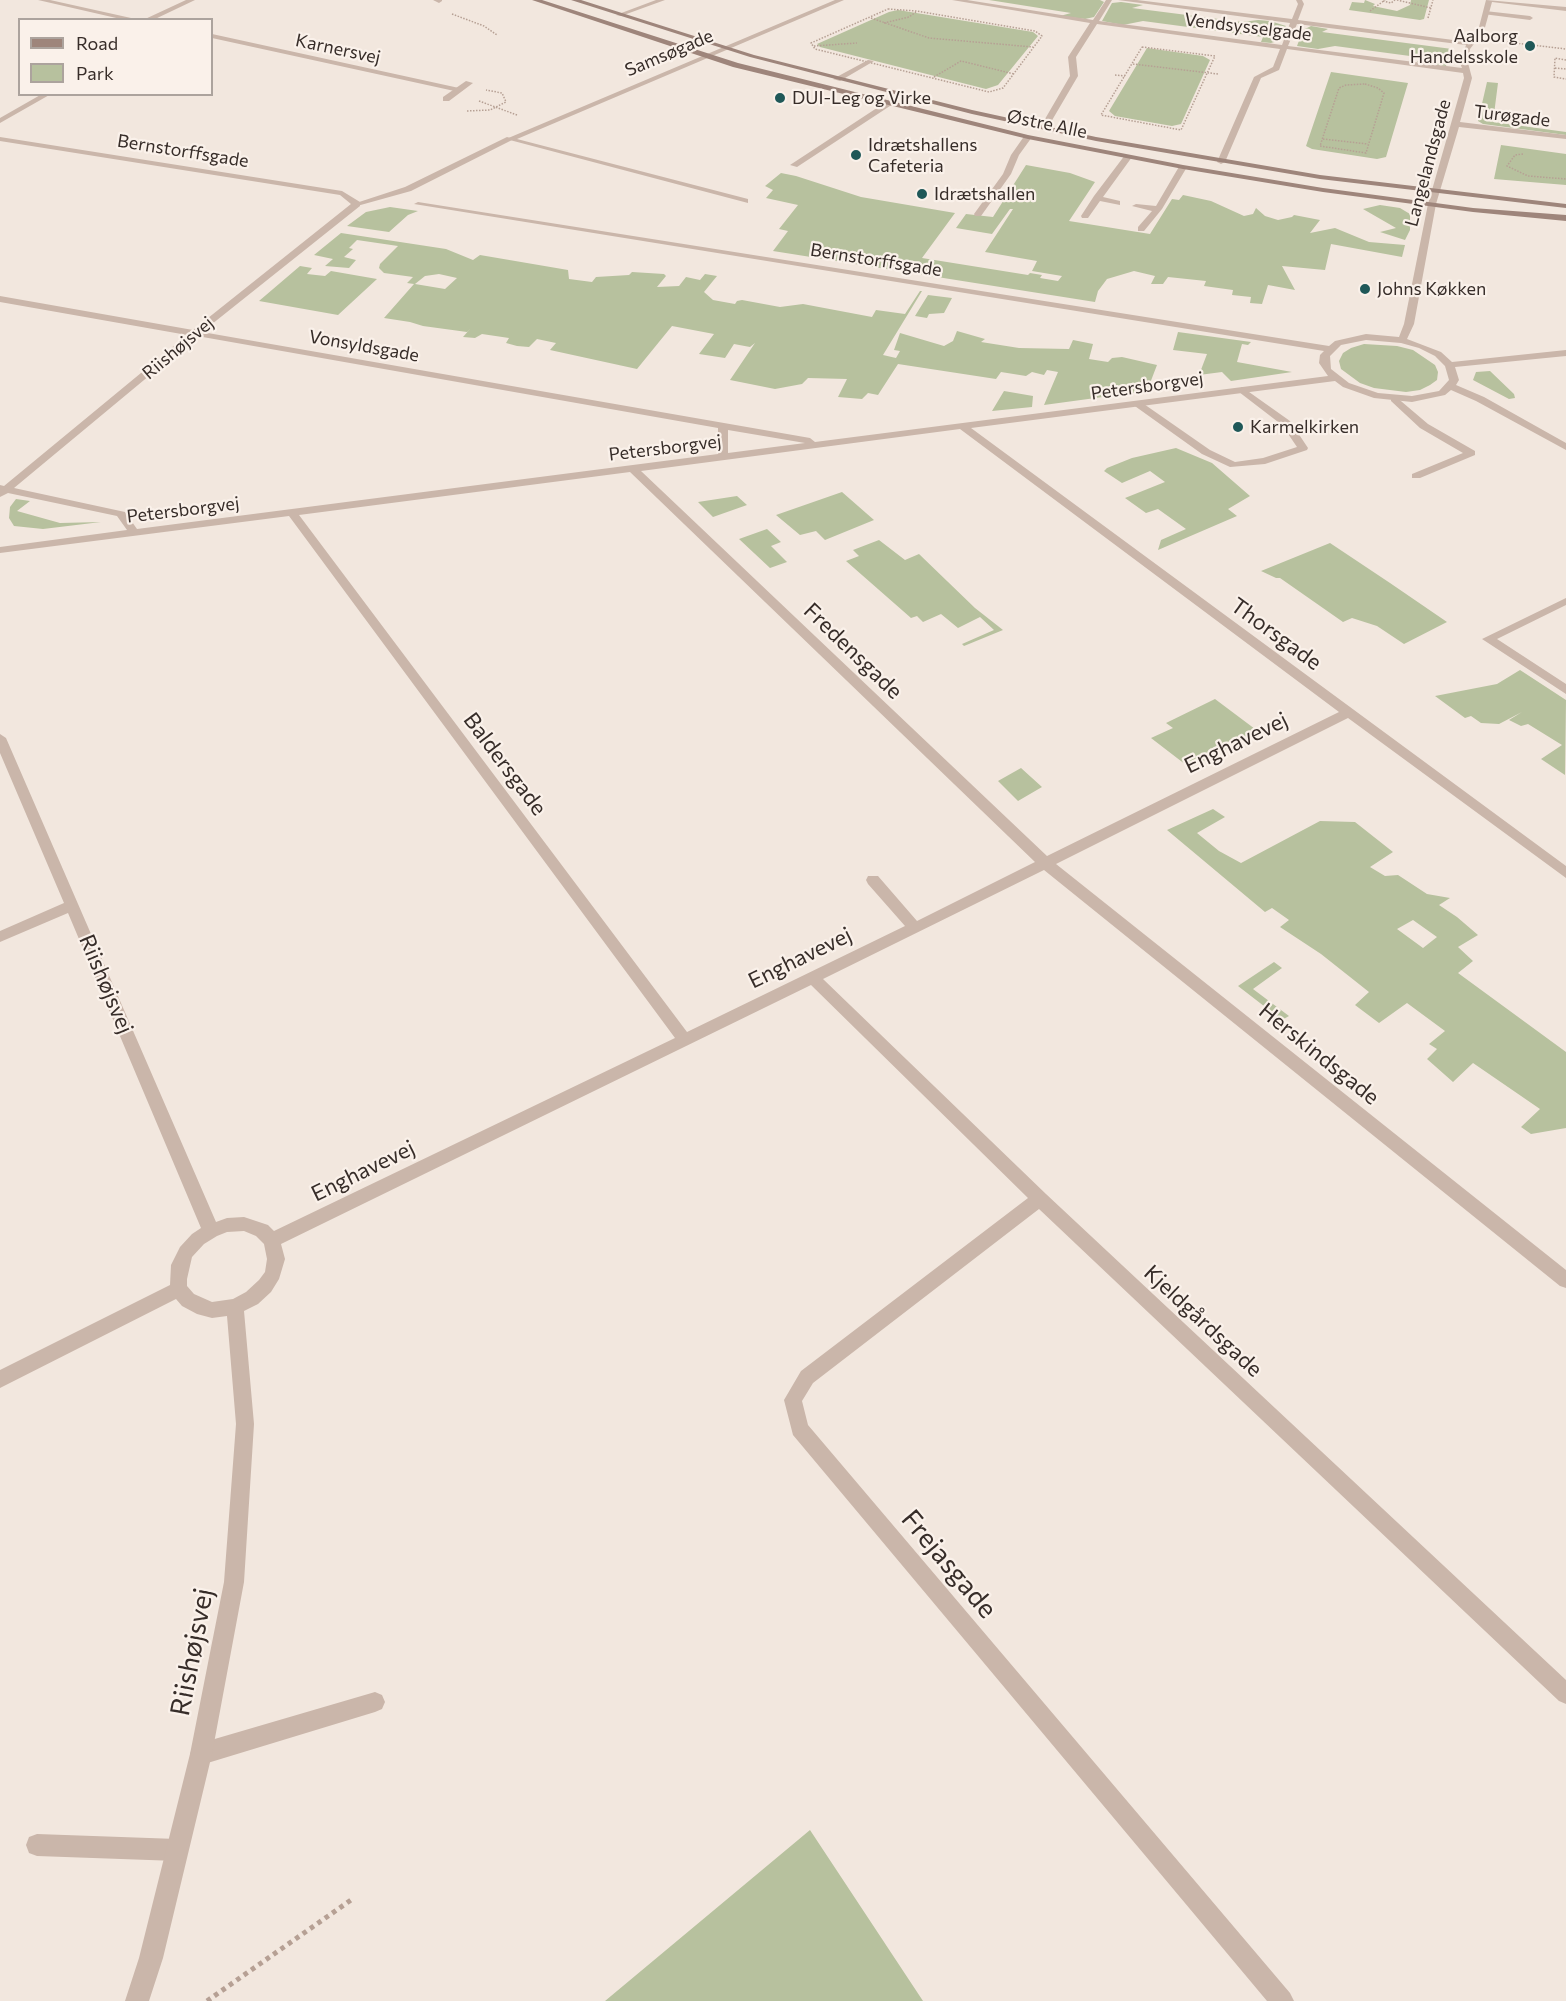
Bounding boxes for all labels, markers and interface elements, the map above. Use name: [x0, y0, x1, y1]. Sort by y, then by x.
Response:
street label: Vendsysselgade: [1183, 8, 1313, 46]
legend: [18, 18, 213, 96]
street label: Samsøgade: [622, 25, 716, 81]
place label: Aalborg Handelsskole: [1410, 25, 1518, 68]
street label: Karnersvej: [294, 29, 382, 69]
text: Road: [76, 32, 118, 54]
marker: Aalborg Handelsskole: [1523, 39, 1537, 53]
text: Park: [76, 62, 114, 84]
place label: DUI-Leg og Virke: [792, 87, 931, 109]
marker: DUI-Leg og Virke: [773, 91, 787, 105]
street label: Langelandsgade: [1401, 97, 1455, 229]
street label: Turøgade: [1473, 101, 1551, 131]
street label: Østre Alle: [1005, 105, 1089, 143]
street label: Bernstorffsgade: [116, 130, 250, 172]
place label: Idrætshallens Cafeteria: [868, 134, 977, 176]
marker: Idrætshallens Cafeteria: [849, 148, 863, 162]
place label: Idrætshallen: [934, 183, 1035, 205]
marker: Idrætshallen: [915, 187, 929, 201]
street label: Bernstorffsgade: [809, 239, 943, 281]
place label: Johns Køkken: [1377, 278, 1486, 300]
marker: Johns Køkken: [1358, 282, 1372, 296]
street label: Riishøjsvej: [138, 312, 218, 384]
street label: Vonsyldsgade: [307, 326, 421, 366]
street label: Petersborgvej: [1089, 367, 1205, 405]
place label: Karmelkirken: [1250, 416, 1359, 438]
marker: Karmelkirken: [1231, 420, 1245, 434]
street label: Petersborgvej: [607, 430, 723, 466]
street label: Petersborgvej: [125, 492, 241, 528]
street label: Thorsgade: [1225, 592, 1327, 676]
street label: Fredensgade: [798, 597, 908, 705]
street label: Baldersgade: [458, 707, 552, 821]
street label: Enghavevej: [1180, 707, 1292, 779]
street label: Enghavevej: [744, 922, 856, 994]
street label: Riishøjsvej: [73, 930, 139, 1038]
street label: Herskindsgade: [1254, 997, 1384, 1111]
street label: Enghavevej: [307, 1135, 419, 1207]
street label: Kjeldgårdsgade: [1138, 1259, 1268, 1383]
street label: Frejasgade: [894, 1503, 1004, 1625]
street label: Riishøjsvej: [164, 1585, 220, 1719]

